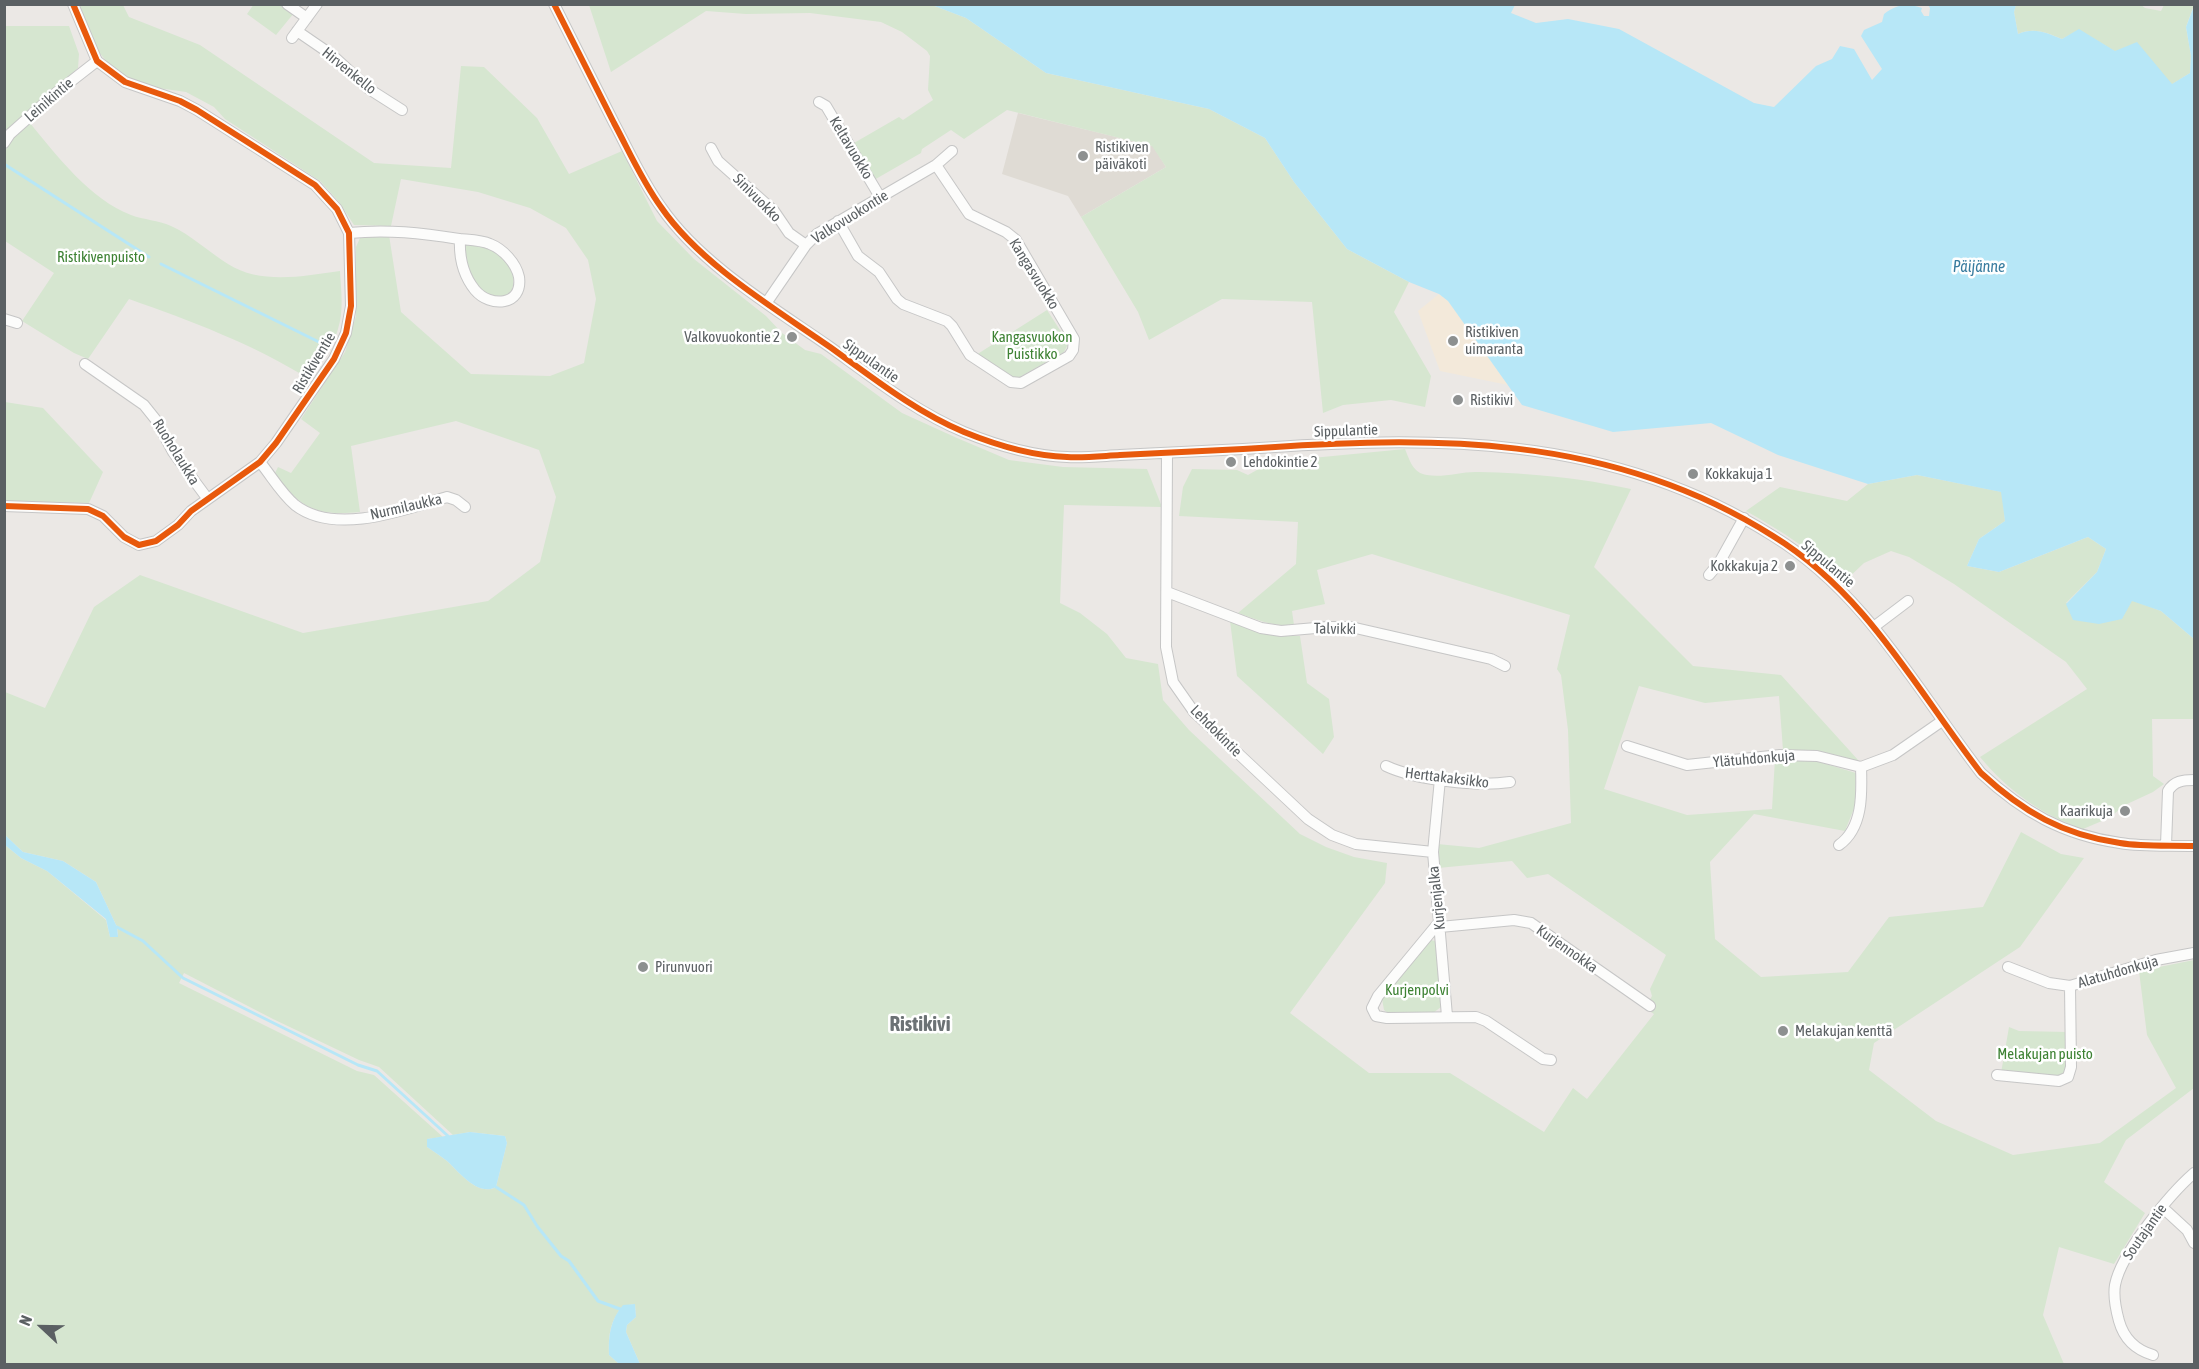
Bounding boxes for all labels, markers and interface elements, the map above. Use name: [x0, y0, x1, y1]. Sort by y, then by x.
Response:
street label: Hirvenkello: [318, 44, 380, 98]
street label: Leinikintie: [21, 74, 77, 126]
street label: Keltavuokko: [825, 114, 877, 182]
place label: Ristikiven päiväkoti: [1095, 138, 1149, 173]
marker: Ristikiven päiväkoti: [1076, 149, 1090, 163]
street label: Sinivuokko: [729, 170, 785, 226]
street label: Valkovuokontie: [808, 186, 892, 248]
street label: Kangasvuokko: [1005, 235, 1063, 313]
park label: Ristikivenpuisto: [57, 248, 145, 266]
water label: Päijänne: [1953, 257, 2005, 277]
place label: Ristikiven uimaranta: [1465, 323, 1523, 358]
place label: Valkovuokontie 2: [684, 328, 780, 346]
park label: Kangasvuokon Puistikko: [992, 328, 1072, 363]
street label: Ristikiventie: [289, 329, 339, 397]
marker: Valkovuokontie 2: [785, 330, 799, 344]
marker: Ristikiven uimaranta: [1446, 334, 1460, 348]
street label: Sippulantie: [840, 335, 902, 387]
place label: Ristikivi: [1470, 391, 1513, 409]
marker: Ristikivi: [1451, 393, 1465, 407]
street label: Ruoholaukka: [149, 416, 203, 488]
street label: Sippulantie: [1314, 421, 1378, 441]
place label: Lehdokintie 2: [1243, 453, 1318, 471]
marker: Lehdokintie 2: [1224, 455, 1238, 469]
place label: Kokkakuja 1: [1705, 465, 1773, 483]
marker: Kokkakuja 1: [1686, 467, 1700, 481]
street label: Nurmilaukka: [368, 490, 444, 524]
street label: Sippulantie: [1798, 537, 1858, 591]
place label: Kokkakuja 2: [1710, 557, 1778, 575]
marker: Kokkakuja 2: [1783, 559, 1797, 573]
street label: Talvikki: [1314, 620, 1356, 638]
street label: Lehdokintie: [1186, 701, 1246, 761]
street label: Ylätuhdonkuja: [1712, 746, 1796, 772]
street label: Herttakaksikko: [1404, 764, 1490, 792]
place label: Kaarikuja: [2060, 802, 2113, 820]
marker: Kaarikuja: [2118, 804, 2132, 818]
street label: Kurjenjalka: [1425, 865, 1449, 931]
street label: Kurjennokka: [1533, 921, 1601, 977]
street label: Alatuhdonkuja: [2076, 952, 2160, 992]
place label: Pirunvuori: [655, 958, 713, 976]
marker: Pirunvuori: [636, 960, 650, 974]
park label: Kurjenpolvi: [1385, 981, 1449, 999]
district label: Ristikivi: [889, 1011, 951, 1037]
place label: Melakujan kenttä: [1795, 1022, 1892, 1040]
marker: Melakujan kenttä: [1776, 1024, 1790, 1038]
park label: Melakujan puisto: [1997, 1045, 2093, 1063]
street label: Soutajantie: [2119, 1201, 2171, 1263]
north arrow: [12, 1297, 72, 1357]
text: N: [15, 1313, 35, 1328]

